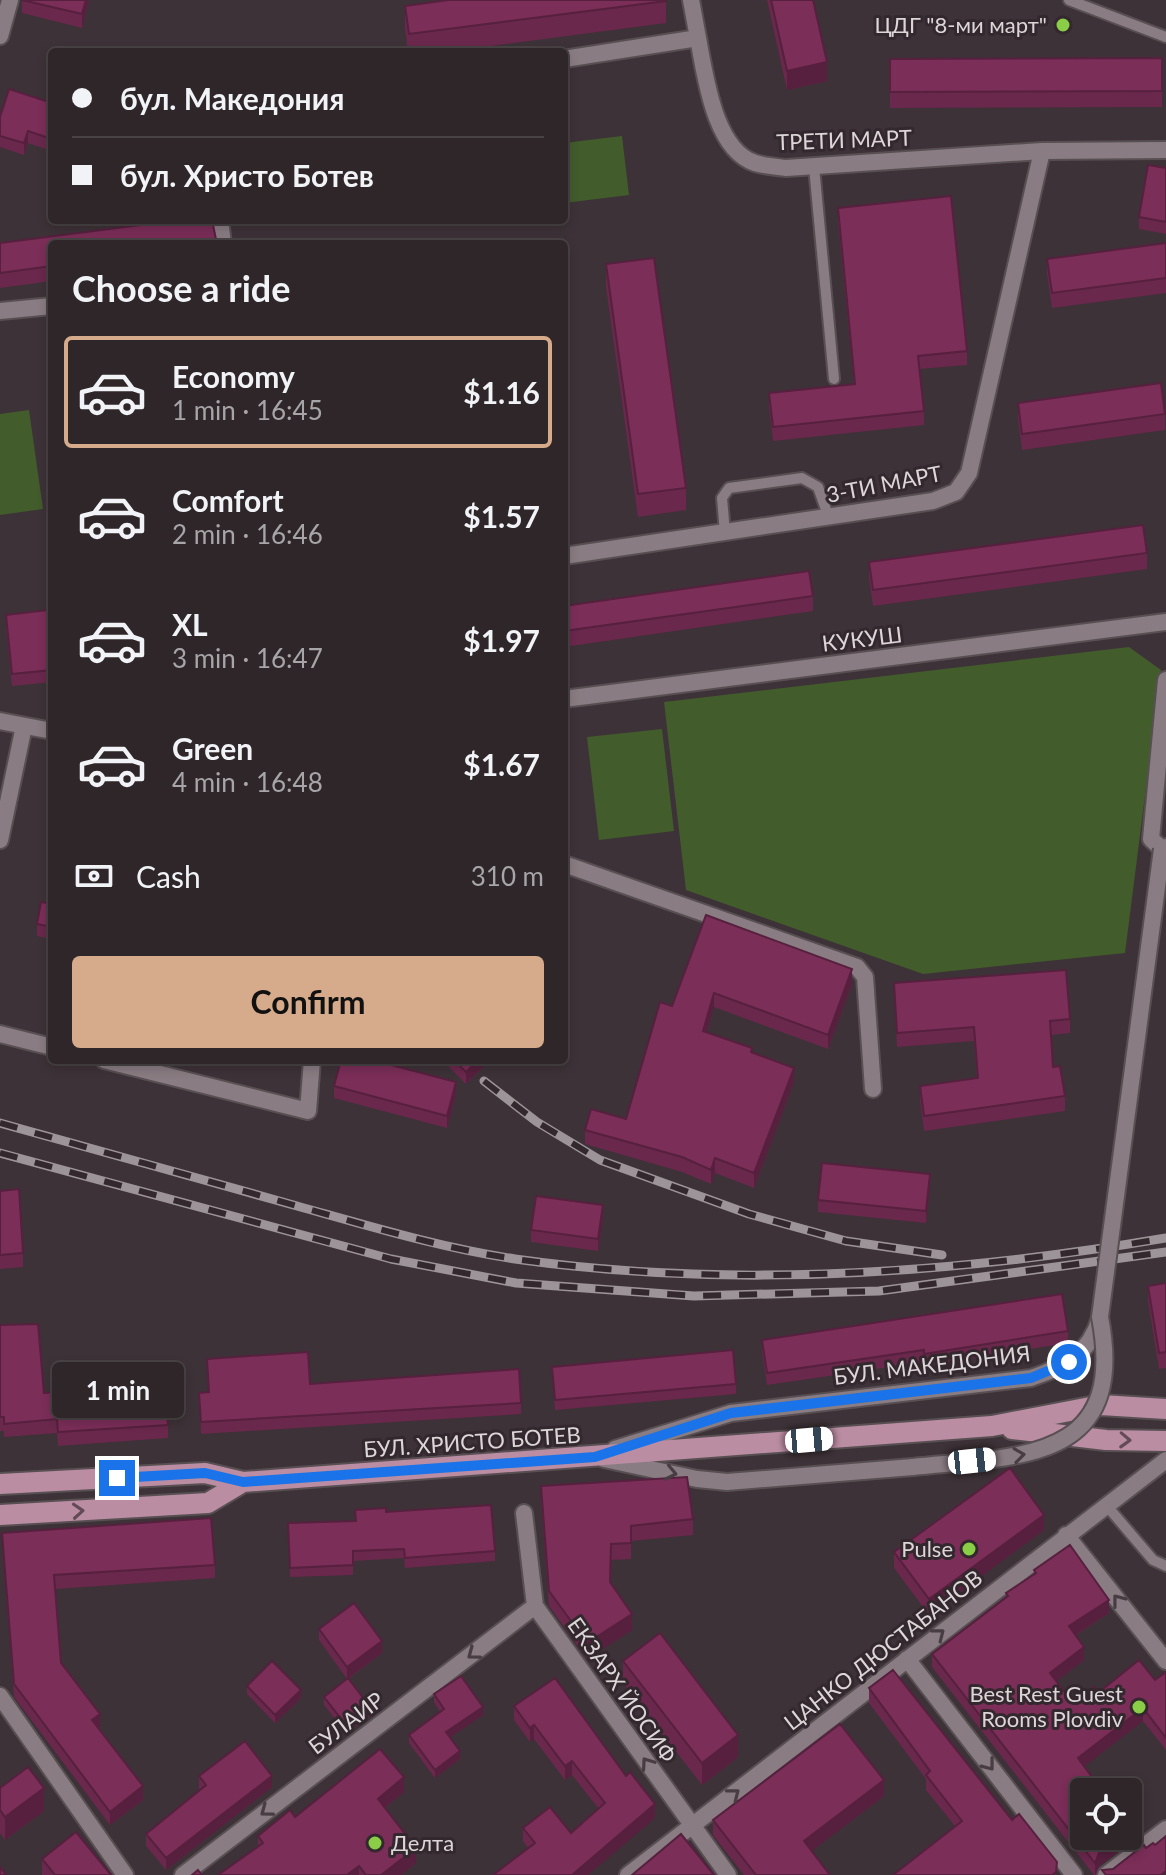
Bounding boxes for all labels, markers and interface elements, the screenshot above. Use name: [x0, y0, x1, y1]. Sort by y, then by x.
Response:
place label: ЦДГ "8-ми март": [874, 11, 1047, 38]
marker: ЦДГ "8-ми март": [1054, 16, 1072, 34]
text: бул. Македония: [120, 80, 344, 116]
street label: ТРЕТИ МАРТ: [776, 124, 912, 155]
text: бул. Христо Ботев: [120, 157, 374, 193]
text: Choose a ride: [72, 266, 291, 310]
icon: car: [76, 356, 148, 428]
text: Economy: [172, 358, 295, 394]
text: $1.16: [463, 374, 540, 410]
text: 1 min · 16:45: [172, 394, 323, 426]
street label: 3-ТИ МАРТ: [824, 459, 944, 508]
icon: car: [76, 480, 148, 552]
text: Comfort: [172, 482, 284, 518]
text: $1.57: [463, 498, 540, 534]
text: 2 min · 16:46: [172, 518, 323, 550]
icon: car: [76, 604, 148, 676]
text: XL: [172, 606, 208, 642]
street label: КУКУШ: [820, 620, 904, 657]
text: $1.97: [463, 622, 540, 658]
text: 3 min · 16:47: [172, 642, 323, 674]
icon: car: [76, 728, 148, 800]
text: Green: [172, 730, 253, 766]
text: $1.67: [463, 746, 540, 782]
text: 4 min · 16:48: [172, 766, 323, 798]
icon: cash: [72, 854, 116, 898]
text: Cash: [136, 858, 201, 894]
text: 310 m: [471, 860, 544, 892]
button: Confirm: [72, 956, 544, 1048]
street label: БУЛ. МАКЕДОНИЯ: [832, 1339, 1032, 1390]
route start: [1051, 1344, 1087, 1380]
callout: 1 min: [51, 1362, 183, 1418]
text: 1 min: [86, 1374, 150, 1406]
street label: БУЛ. ХРИСТО БОТЕВ: [362, 1420, 582, 1463]
car: [784, 1426, 834, 1454]
one-way arrow: [1119, 1432, 1132, 1449]
car: [947, 1447, 997, 1475]
one-way arrow: [1012, 1447, 1025, 1464]
route end: [99, 1460, 135, 1496]
one-way arrow: [664, 1464, 677, 1481]
one-way arrow: [72, 1502, 85, 1519]
place label: Pulse: [901, 1535, 953, 1562]
marker: Pulse: [960, 1540, 978, 1558]
street label: ЦАНКО ДЮСТАБАНОВ: [778, 1564, 987, 1735]
one-way arrow: [1113, 1594, 1127, 1609]
street label: ЕКЗАРХ ЙОСИФ: [562, 1612, 682, 1767]
one-way arrow: [930, 1629, 944, 1644]
one-way arrow: [467, 1644, 482, 1658]
place label: Best Rest Guest Rooms Plovdiv: [969, 1680, 1124, 1732]
street label: БУЛАИР: [303, 1686, 389, 1760]
marker: Best Rest Guest Rooms Plovdiv: [1130, 1698, 1148, 1716]
one-way arrow: [980, 1756, 994, 1771]
one-way arrow: [642, 1758, 657, 1772]
map controls: [1070, 1778, 1142, 1850]
button: locate: [1070, 1778, 1142, 1850]
one-way arrow: [725, 1789, 740, 1803]
one-way arrow: [260, 1802, 275, 1816]
place label: Делта: [391, 1829, 454, 1856]
marker: Делта: [366, 1834, 384, 1852]

